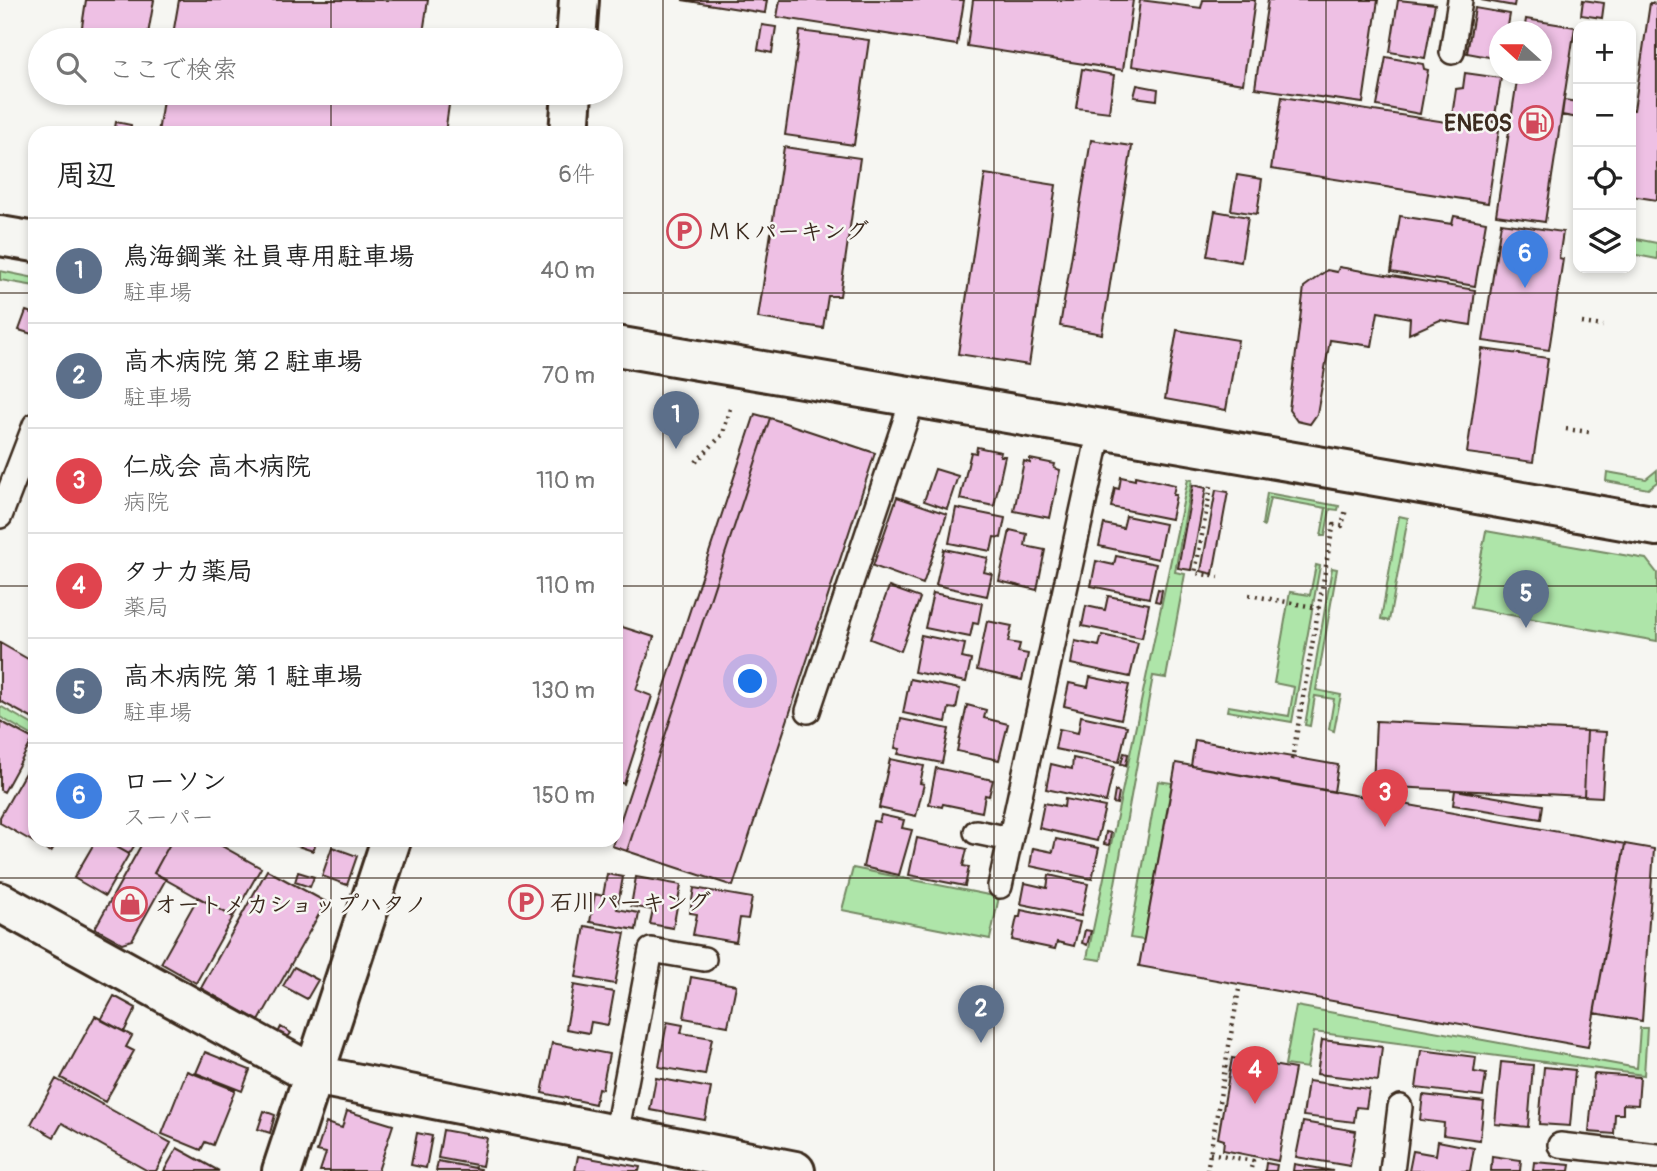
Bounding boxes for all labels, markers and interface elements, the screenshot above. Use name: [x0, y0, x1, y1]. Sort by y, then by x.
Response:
north arrow: [1489, 21, 1552, 84]
map controls: [1573, 21, 1636, 273]
button: +: [1573, 21, 1636, 84]
search box: [28, 28, 623, 105]
icon: search: [52, 48, 90, 86]
text: ここで検索: [108, 54, 238, 86]
button: −: [1573, 84, 1636, 147]
fuel station icon: ENEOS: [1517, 104, 1555, 142]
place label: ENEOS: [1444, 109, 1512, 138]
button: locate: [1573, 147, 1636, 210]
text: 周辺: [56, 157, 116, 194]
text: 6件: [559, 160, 595, 189]
button: layers: [1573, 210, 1636, 273]
parking icon: ＭＫパーキング: [665, 212, 703, 250]
place label: ＭＫパーキング: [708, 217, 869, 246]
pin: 6: [1502, 230, 1548, 288]
text: 鳥海鋼業 社員専用駐車場: [123, 241, 415, 273]
text: 1: [75, 256, 84, 285]
text: 40 m: [541, 256, 595, 285]
text: 駐車場: [123, 278, 192, 307]
text: 高木病院 第２駐車場: [123, 346, 363, 378]
text: 2: [73, 361, 85, 390]
text: 70 m: [542, 361, 595, 390]
text: 駐車場: [123, 383, 192, 412]
pin: 1: [653, 391, 699, 449]
text: 仁成会 高木病院: [123, 451, 311, 483]
text: 3: [73, 466, 85, 495]
text: 110 m: [536, 466, 595, 495]
text: 病院: [123, 488, 169, 517]
text: タナカ薬局: [123, 556, 253, 588]
pin: 5: [1503, 570, 1549, 628]
text: 4: [72, 571, 86, 600]
text: 110 m: [536, 571, 595, 600]
text: 薬局: [123, 593, 169, 622]
text: 高木病院 第１駐車場: [123, 661, 363, 693]
your location: [733, 664, 767, 698]
text: 5: [73, 676, 85, 705]
text: 130 m: [532, 676, 595, 705]
text: 駐車場: [123, 698, 192, 727]
text: ローソン: [123, 766, 227, 798]
pin: 3: [1362, 769, 1408, 827]
text: 6: [72, 781, 86, 810]
text: 150 m: [532, 781, 595, 810]
text: スーパー: [123, 803, 214, 832]
parking icon: 石川パーキング: [507, 883, 545, 921]
shop icon: オートメカショップハタノ: [111, 885, 149, 923]
place label: 石川パーキング: [550, 888, 711, 917]
place label: オートメカショップハタノ: [154, 890, 427, 919]
pin: 2: [958, 985, 1004, 1043]
pin: 4: [1232, 1046, 1278, 1104]

